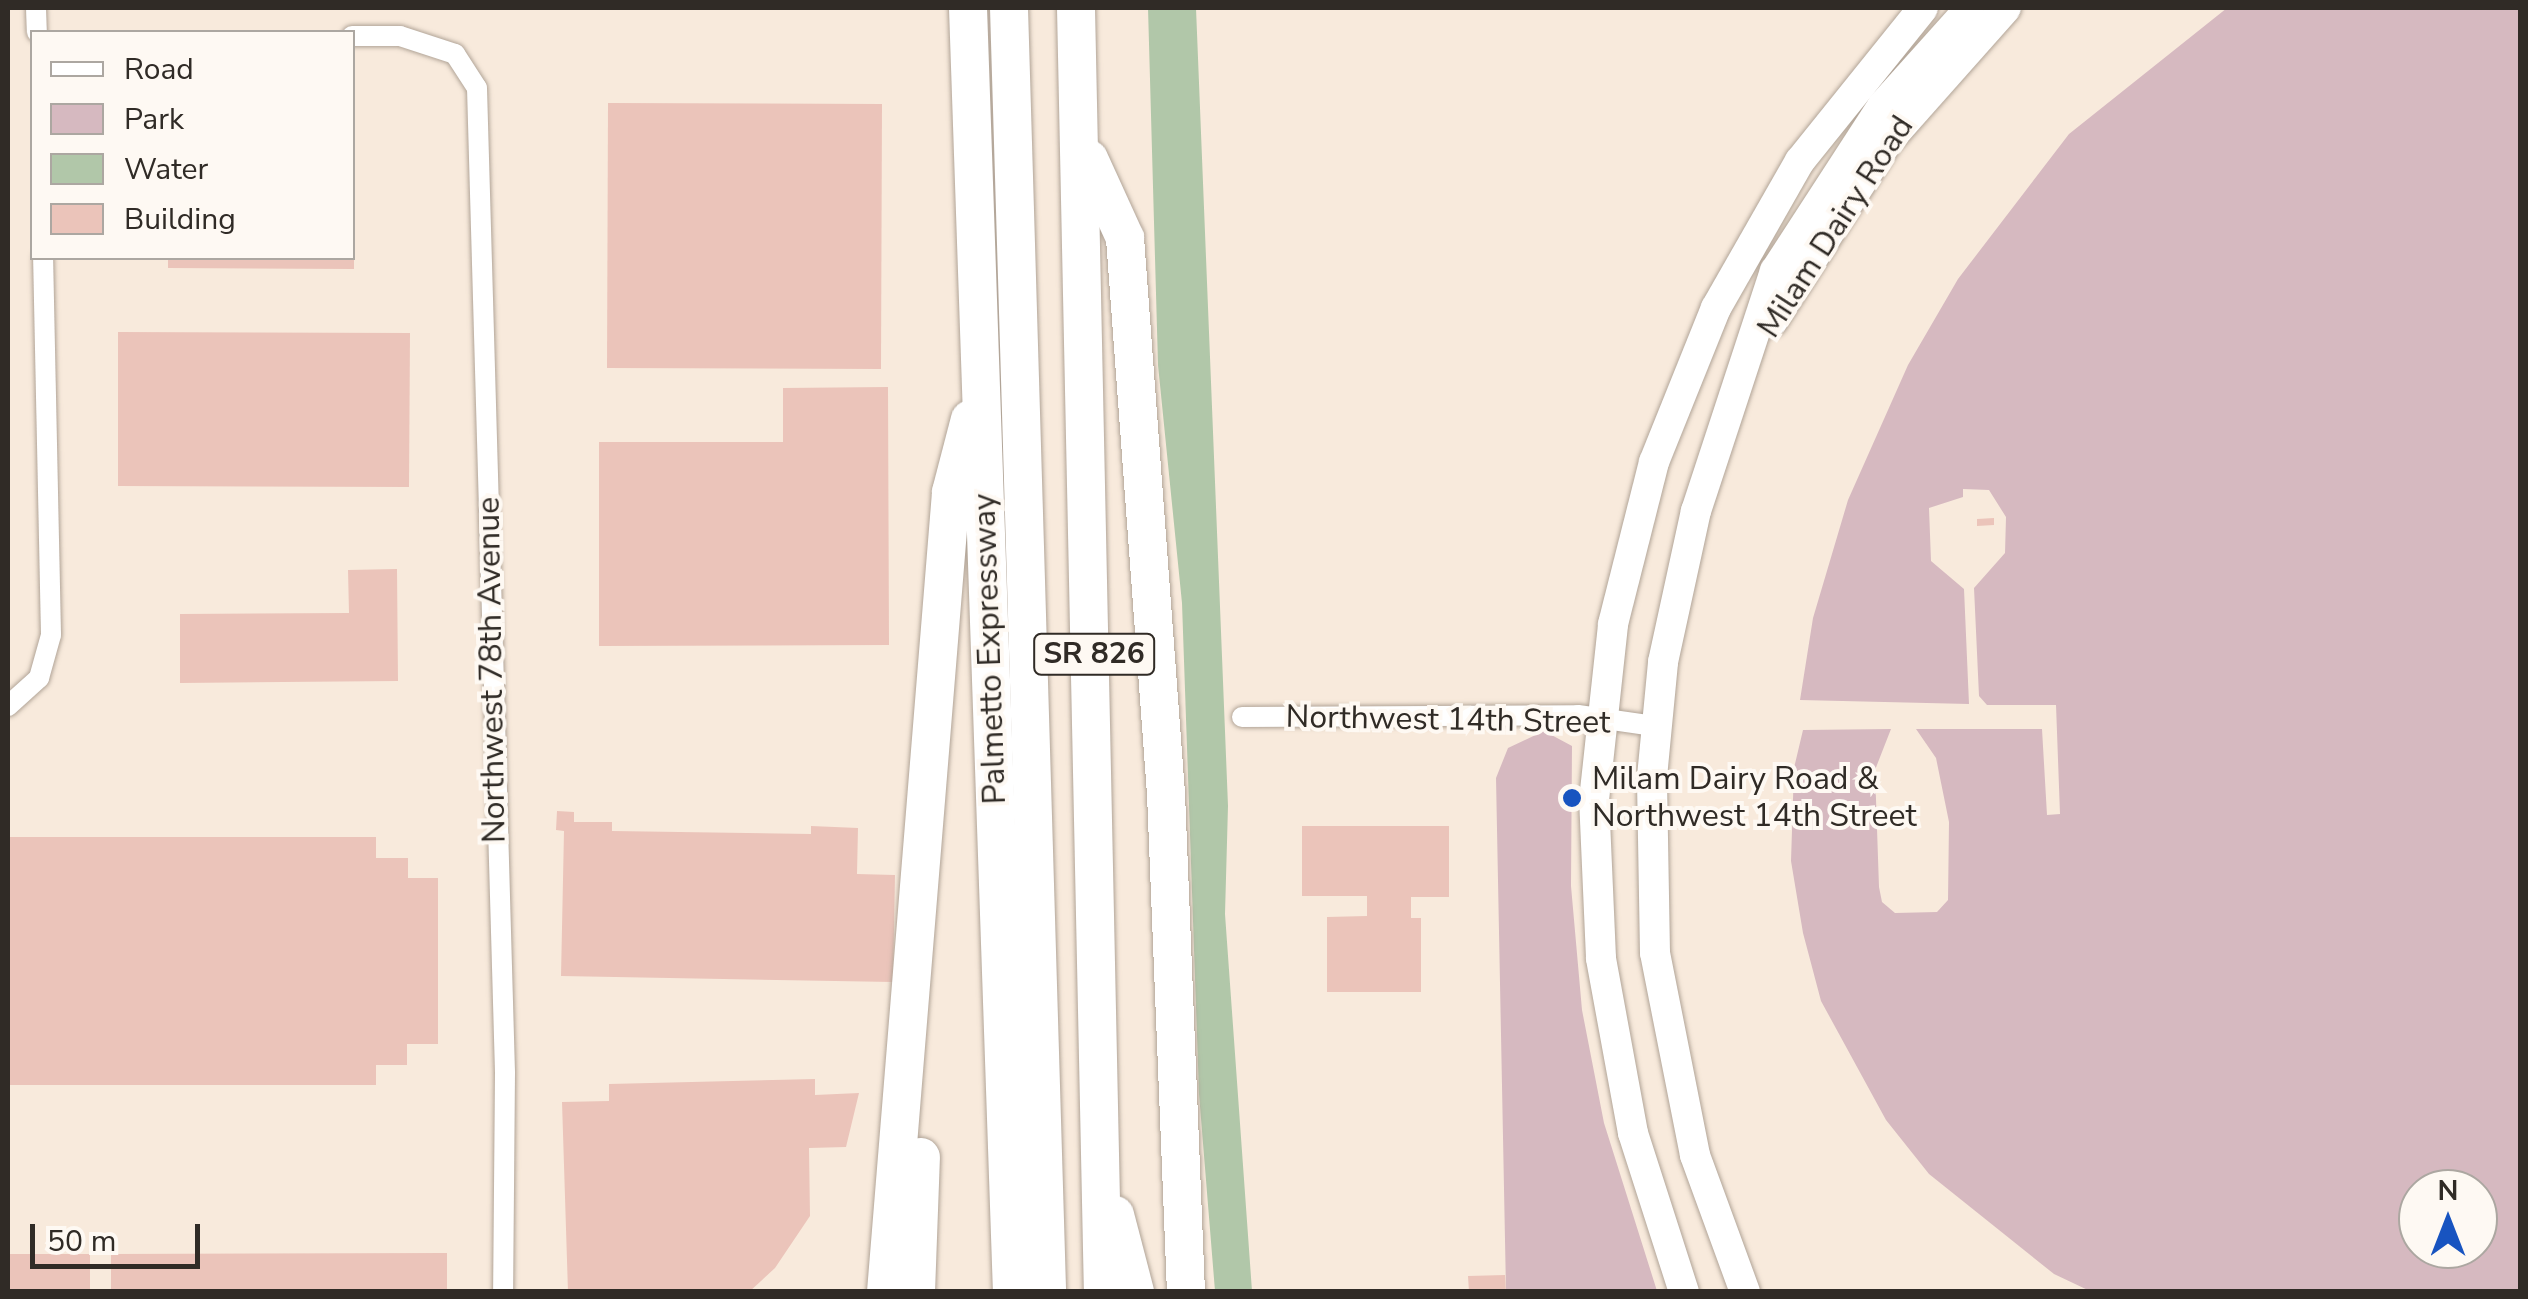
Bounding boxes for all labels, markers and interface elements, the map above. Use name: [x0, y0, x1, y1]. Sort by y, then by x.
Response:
legend: [30, 30, 355, 260]
text: Road: [124, 49, 194, 90]
text: Park: [124, 99, 184, 140]
street label: Milam Dairy Road: [1750, 109, 1922, 345]
text: Water: [124, 149, 208, 190]
text: Building: [124, 199, 236, 240]
street label: Palmetto Expressway: [965, 493, 1015, 805]
street label: Northwest 78th Avenue: [470, 497, 514, 843]
road number: SR 826: [1032, 629, 1156, 679]
street label: Northwest 14th Street: [1285, 698, 1611, 742]
place label: Milam Dairy Road & Northwest 14th Street: [1592, 761, 1917, 836]
marker: Milam Dairy Road & Northwest 14th Street: [1561, 787, 1583, 809]
north arrow: [2398, 1169, 2498, 1269]
text: N: [2438, 1172, 2458, 1210]
scale bar: [35, 1204, 205, 1266]
text: 50 m: [47, 1221, 116, 1262]

